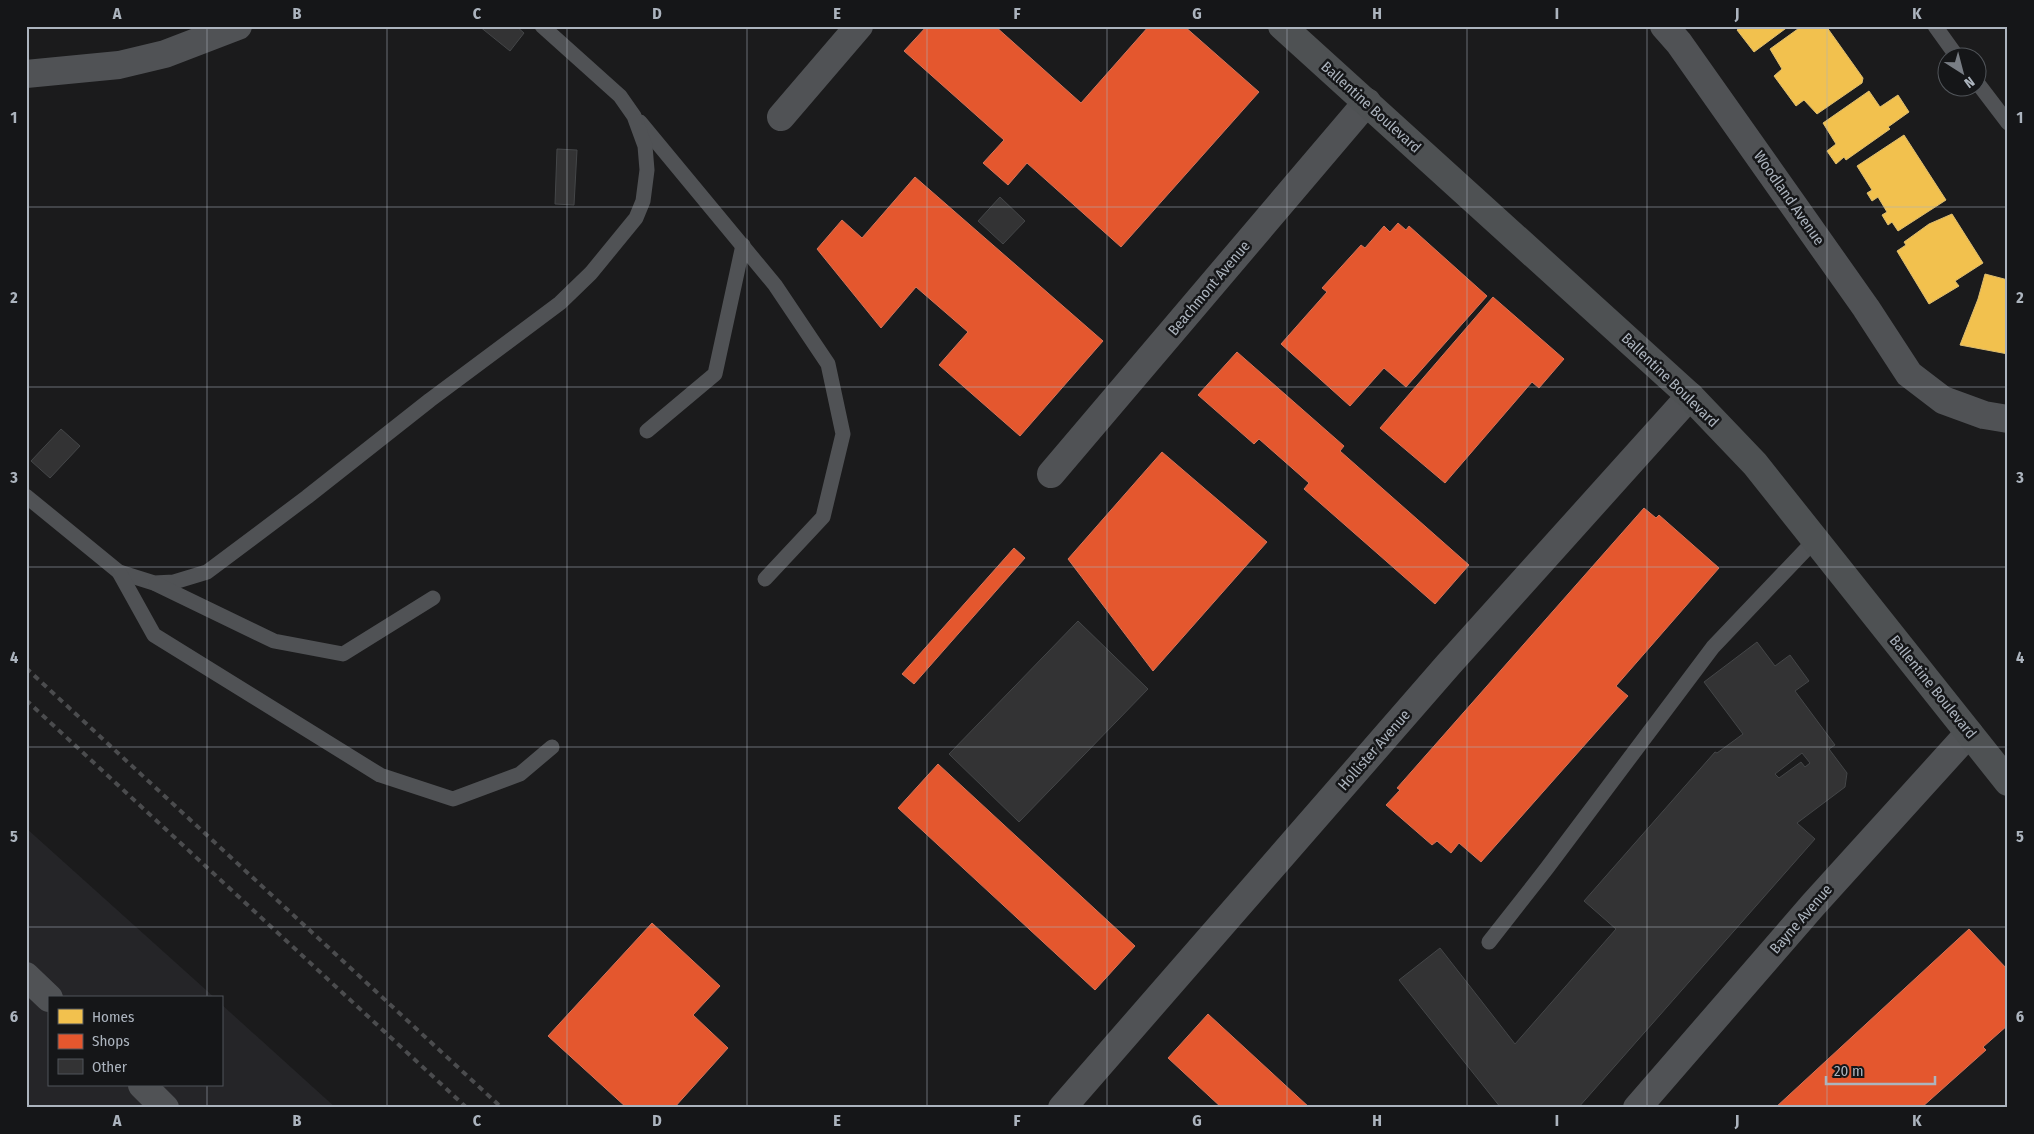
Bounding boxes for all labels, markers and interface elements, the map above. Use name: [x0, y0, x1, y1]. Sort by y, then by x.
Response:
text: A: [112, 4, 122, 23]
text: B: [293, 4, 302, 23]
text: C: [473, 4, 482, 23]
text: D: [652, 4, 662, 23]
text: E: [833, 4, 841, 23]
text: F: [1013, 4, 1021, 23]
text: G: [1192, 4, 1202, 23]
text: H: [1372, 4, 1382, 23]
text: I: [1555, 4, 1559, 23]
text: J: [1734, 4, 1739, 23]
text: K: [1912, 4, 1922, 23]
north arrow: [1936, 48, 1986, 98]
street label: Ballentine Boulevard: [1317, 58, 1425, 156]
text: N: [1961, 73, 1978, 91]
text: 1: [11, 108, 17, 127]
text: 1: [2017, 108, 2023, 127]
street label: Woodland Avenue: [1750, 148, 1828, 248]
street label: Beachmont Avenue: [1164, 237, 1254, 339]
text: 2: [9, 288, 18, 307]
text: 2: [2015, 288, 2024, 307]
street label: Ballentine Boulevard: [1618, 329, 1722, 431]
text: 3: [9, 468, 18, 487]
text: 3: [2015, 468, 2024, 487]
street label: Ballentine Boulevard: [1886, 632, 1980, 742]
text: 4: [10, 648, 18, 667]
text: 4: [2016, 648, 2024, 667]
street label: Hollister Avenue: [1334, 706, 1414, 794]
text: 5: [10, 827, 18, 846]
text: 5: [2016, 827, 2024, 846]
street label: Bayne Avenue: [1766, 881, 1836, 957]
legend: [48, 996, 222, 1086]
text: 6: [10, 1007, 18, 1026]
text: 6: [2016, 1007, 2024, 1026]
text: Homes: [92, 1008, 134, 1026]
text: Shops: [92, 1032, 130, 1050]
scale bar: [1826, 1054, 1935, 1086]
text: Other: [92, 1058, 128, 1076]
text: 20 m: [1834, 1062, 1864, 1080]
text: A: [112, 1111, 122, 1130]
text: B: [293, 1111, 302, 1130]
text: C: [473, 1111, 482, 1130]
text: D: [652, 1111, 662, 1130]
text: E: [833, 1111, 841, 1130]
text: F: [1013, 1111, 1021, 1130]
text: G: [1192, 1111, 1202, 1130]
text: H: [1372, 1111, 1382, 1130]
text: I: [1555, 1111, 1559, 1130]
text: J: [1734, 1111, 1739, 1130]
text: K: [1912, 1111, 1922, 1130]

